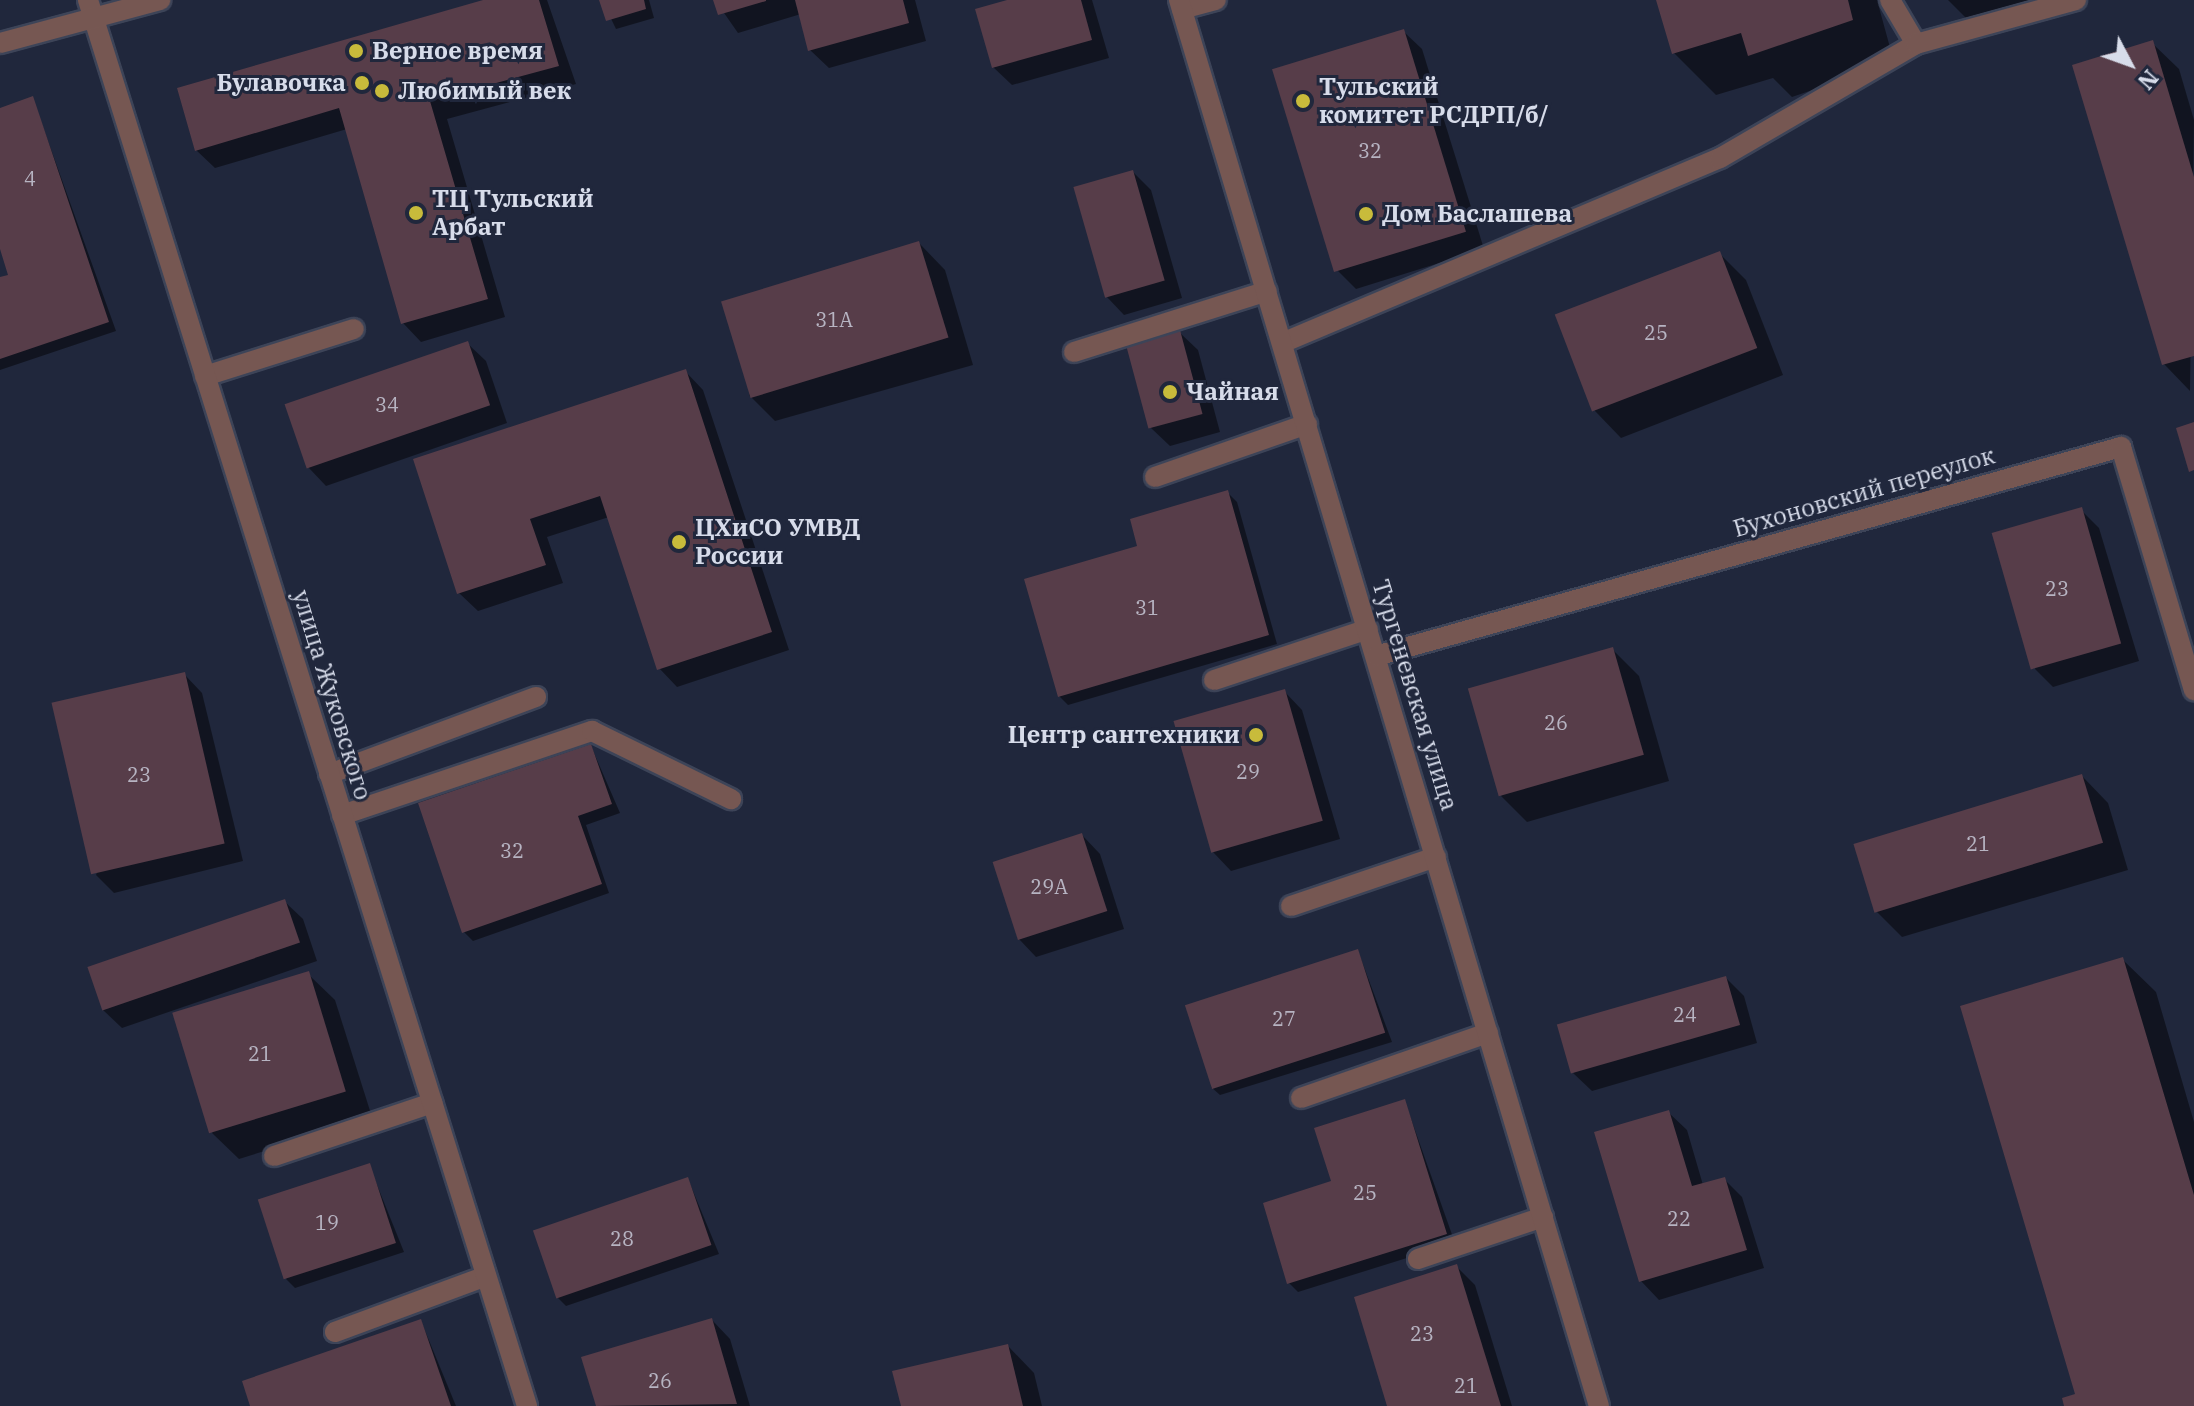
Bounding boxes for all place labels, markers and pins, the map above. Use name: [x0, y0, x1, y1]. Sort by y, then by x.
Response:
place label: Верное время: [372, 37, 543, 65]
marker: Верное время: [347, 42, 365, 60]
place label: Булавочка: [217, 69, 346, 97]
place label: Тульский комитет РСДРП/б/: [1319, 73, 1549, 129]
marker: Булавочка: [353, 74, 371, 92]
place label: Любимый век: [398, 77, 571, 105]
marker: Любимый век: [373, 82, 391, 100]
marker: Тульский комитет РСДРП/б/: [1294, 92, 1312, 110]
place label: ТЦ Тульский Арбат: [432, 185, 594, 241]
place label: Дом Баслашева: [1382, 200, 1572, 228]
marker: ТЦ Тульский Арбат: [407, 204, 425, 222]
marker: Дом Баслашева: [1357, 205, 1375, 223]
place label: Чайная: [1186, 378, 1279, 406]
marker: Чайная: [1161, 383, 1179, 401]
place label: ЦХиСО УМВД России: [695, 514, 860, 570]
marker: ЦХиСО УМВД России: [670, 533, 688, 551]
place label: Центр сантехники: [1008, 721, 1240, 749]
marker: Центр сантехники: [1247, 726, 1265, 744]

